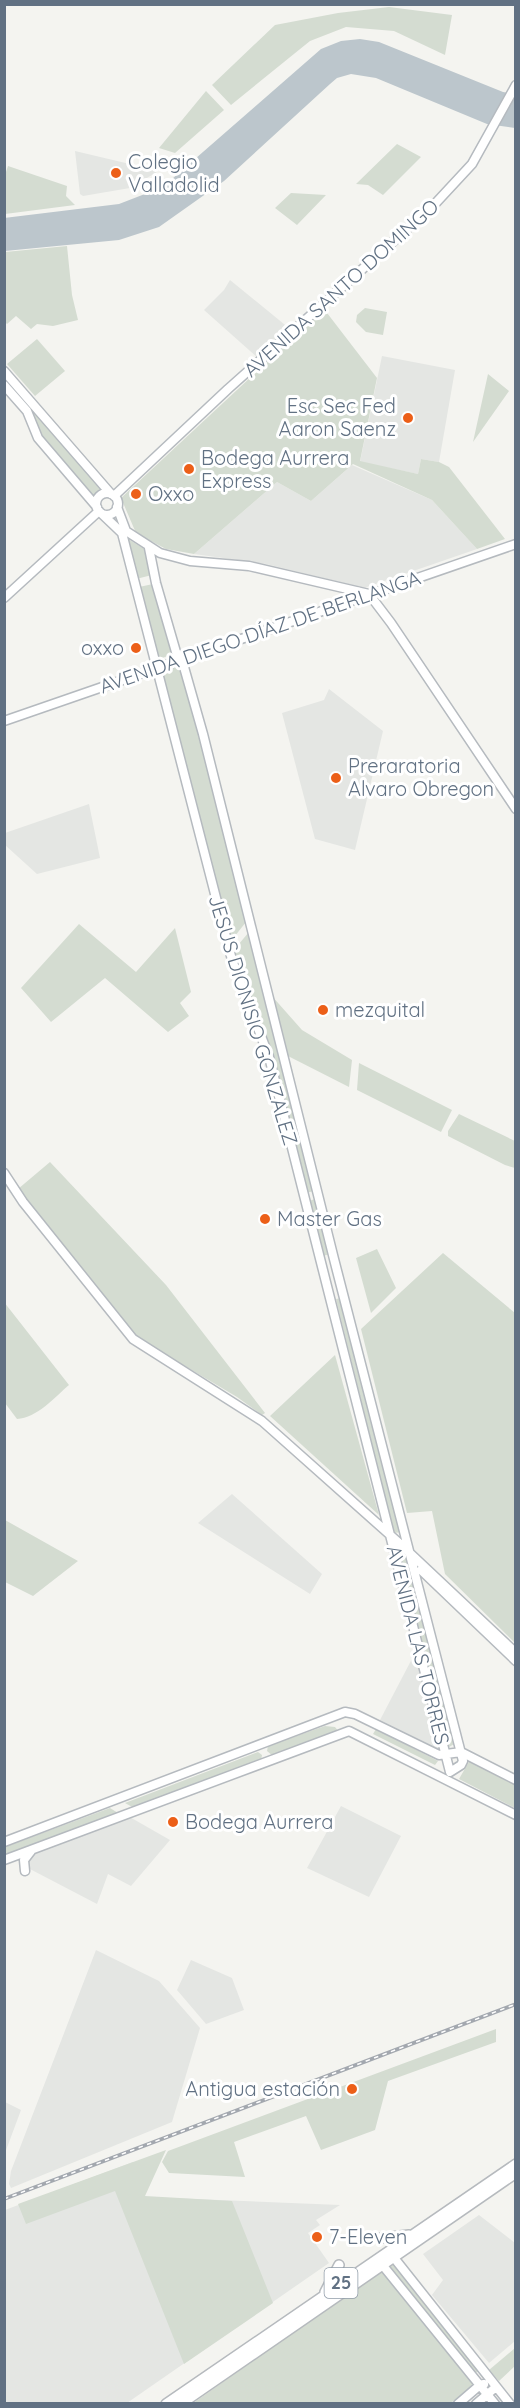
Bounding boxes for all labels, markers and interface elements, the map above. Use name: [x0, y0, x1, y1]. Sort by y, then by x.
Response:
place label: Colegio Valladolid: [128, 149, 220, 197]
marker: Colegio Valladolid: [109, 166, 123, 180]
street label: AVENIDA SANTO DOMINGO: [238, 193, 443, 382]
place label: Esc Sec Fed Aaron Saenz: [278, 393, 396, 441]
marker: Esc Sec Fed Aaron Saenz: [401, 411, 415, 425]
place label: Bodega Aurrera Express: [201, 445, 349, 493]
marker: Bodega Aurrera Express: [182, 462, 196, 476]
place label: Oxxo: [148, 481, 194, 506]
marker: Oxxo: [129, 487, 143, 501]
street label: AVENIDA DIEGO DÍAZ DE BERLANGA: [96, 565, 424, 698]
place label: oxxo: [81, 635, 124, 660]
marker: oxxo: [129, 641, 143, 655]
place label: Preraratoria Alvaro Obregon: [348, 753, 494, 801]
marker: Preraratoria Alvaro Obregon: [329, 771, 343, 785]
street label: JESUS DIONISIO GONZALEZ: [203, 892, 304, 1148]
place label: mezquital: [335, 997, 425, 1022]
marker: mezquital: [316, 1003, 330, 1017]
place label: Master Gas: [277, 1206, 382, 1231]
marker: Master Gas: [258, 1212, 272, 1226]
street label: AVENIDA LAS TORRES: [382, 1543, 455, 1747]
place label: Bodega Aurrera: [185, 1809, 333, 1834]
marker: Bodega Aurrera: [166, 1815, 180, 1829]
place label: Antigua estación: [185, 2076, 340, 2101]
marker: Antigua estación: [345, 2082, 359, 2096]
place label: 7-Eleven: [329, 2224, 407, 2249]
marker: 7-Eleven: [310, 2230, 324, 2244]
road number: 25: [324, 2268, 358, 2298]

